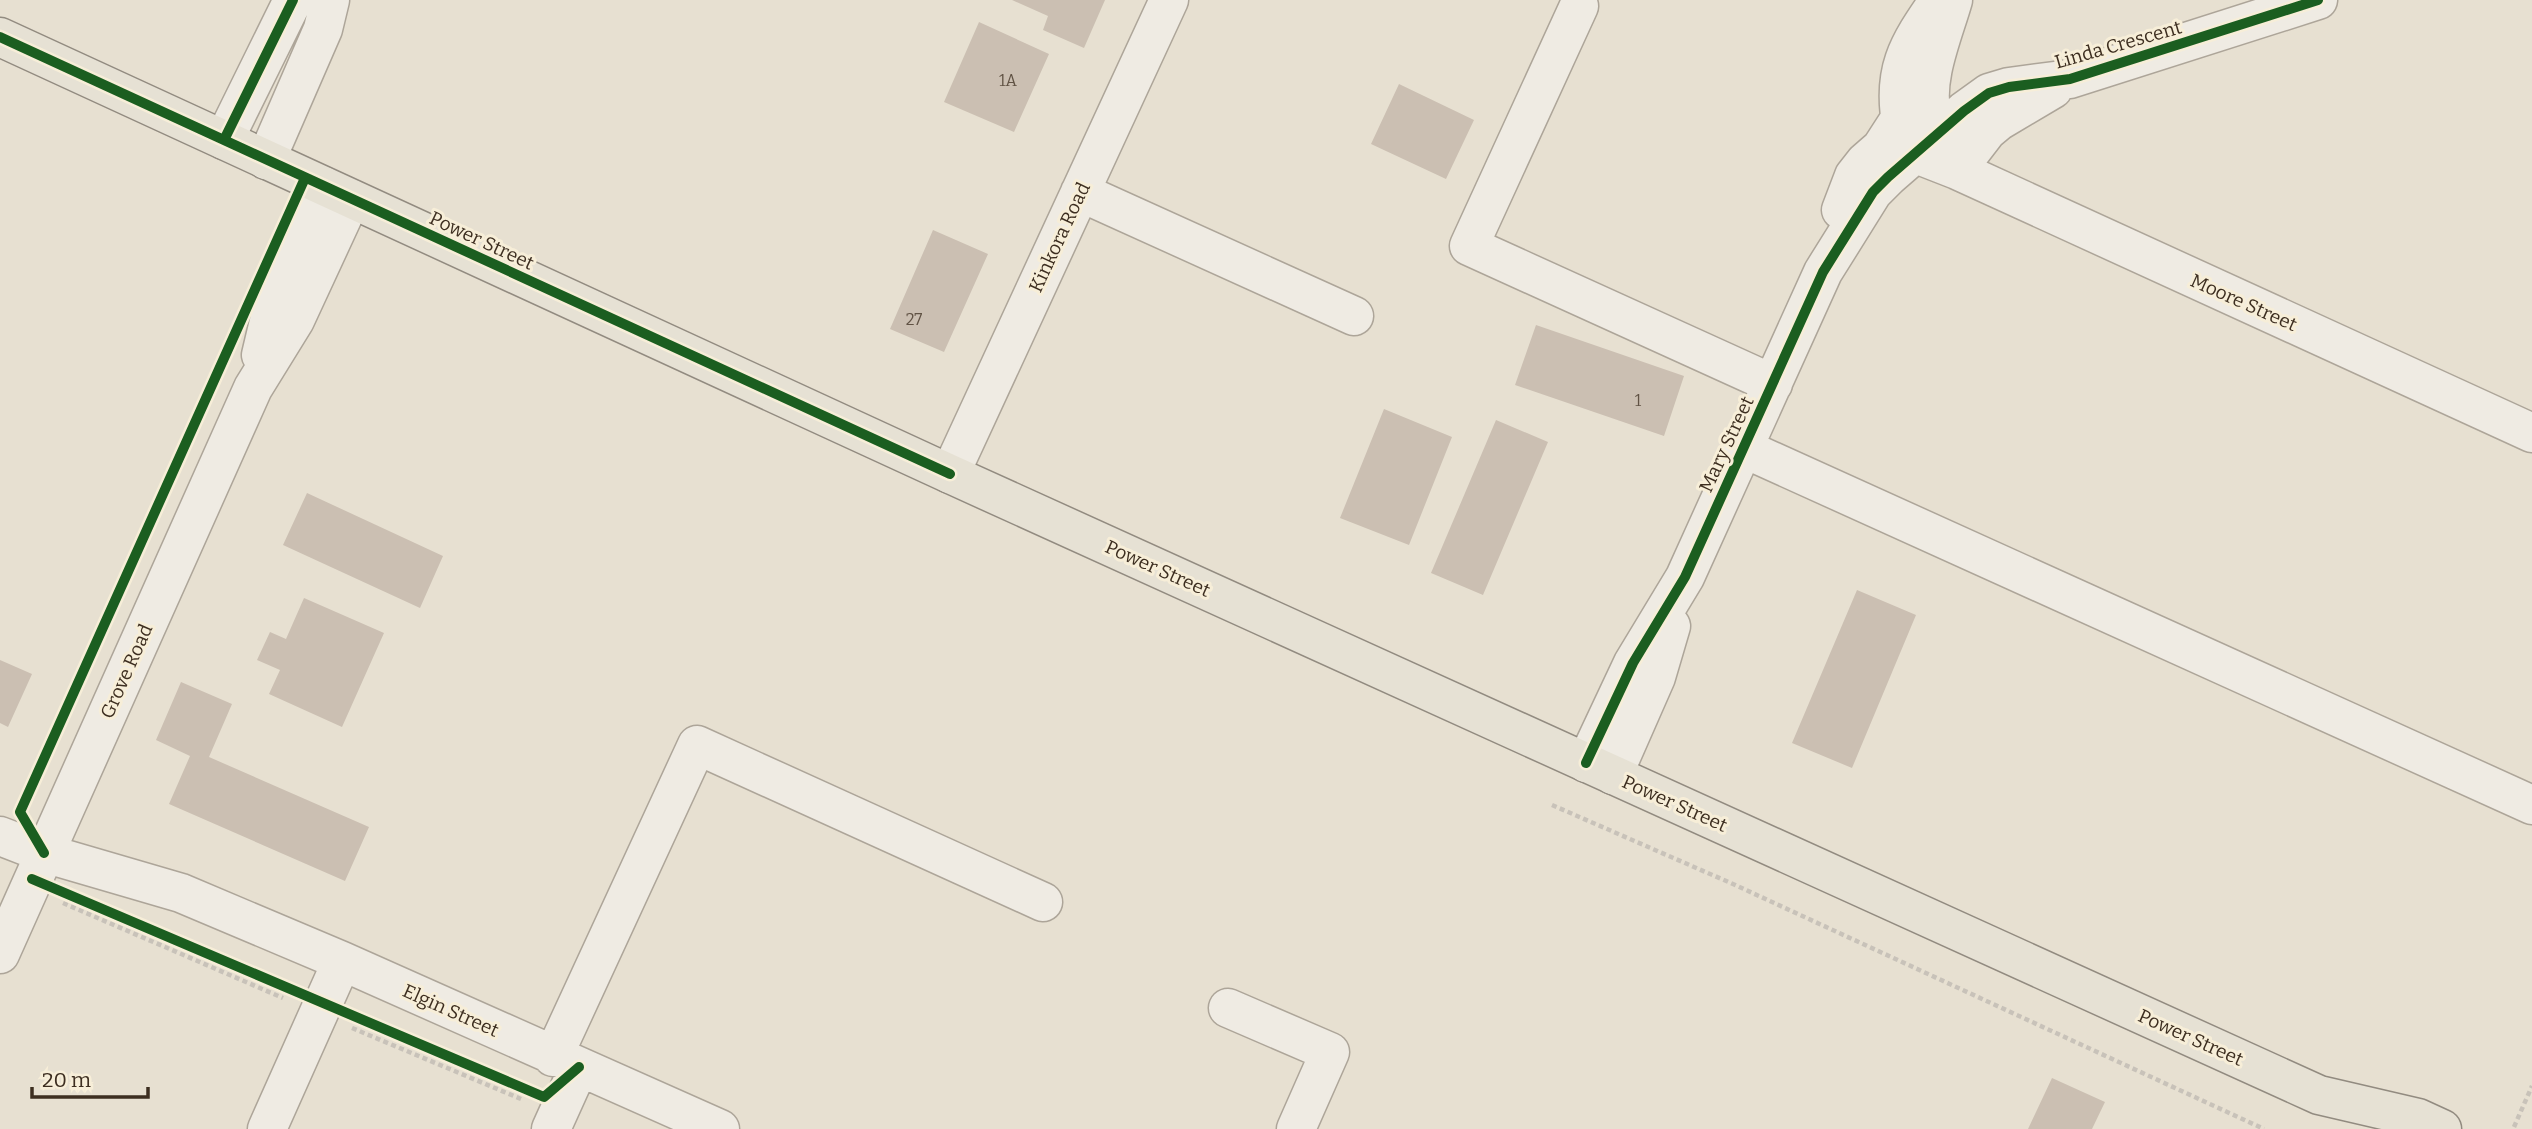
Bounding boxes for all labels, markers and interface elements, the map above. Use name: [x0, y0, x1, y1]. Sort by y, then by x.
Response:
street label: Linda Crescent: [2052, 15, 2184, 74]
house number: 1A: [999, 71, 1018, 90]
street label: Kinkora Road: [1024, 179, 1095, 296]
street label: Power Street: [426, 206, 538, 275]
street label: Moore Street: [2187, 269, 2301, 336]
house number: 27: [906, 310, 922, 329]
house number: 1: [1635, 391, 1642, 410]
street label: Mary Street: [1694, 392, 1759, 496]
street label: Power Street: [1102, 535, 1214, 602]
street label: Grove Road: [95, 620, 158, 722]
street label: Power Street: [1619, 770, 1731, 837]
street label: Elgin Street: [399, 979, 503, 1042]
street label: Power Street: [2135, 1004, 2247, 1071]
scale bar: [32, 1056, 147, 1100]
text: 20 m: [42, 1067, 91, 1093]

